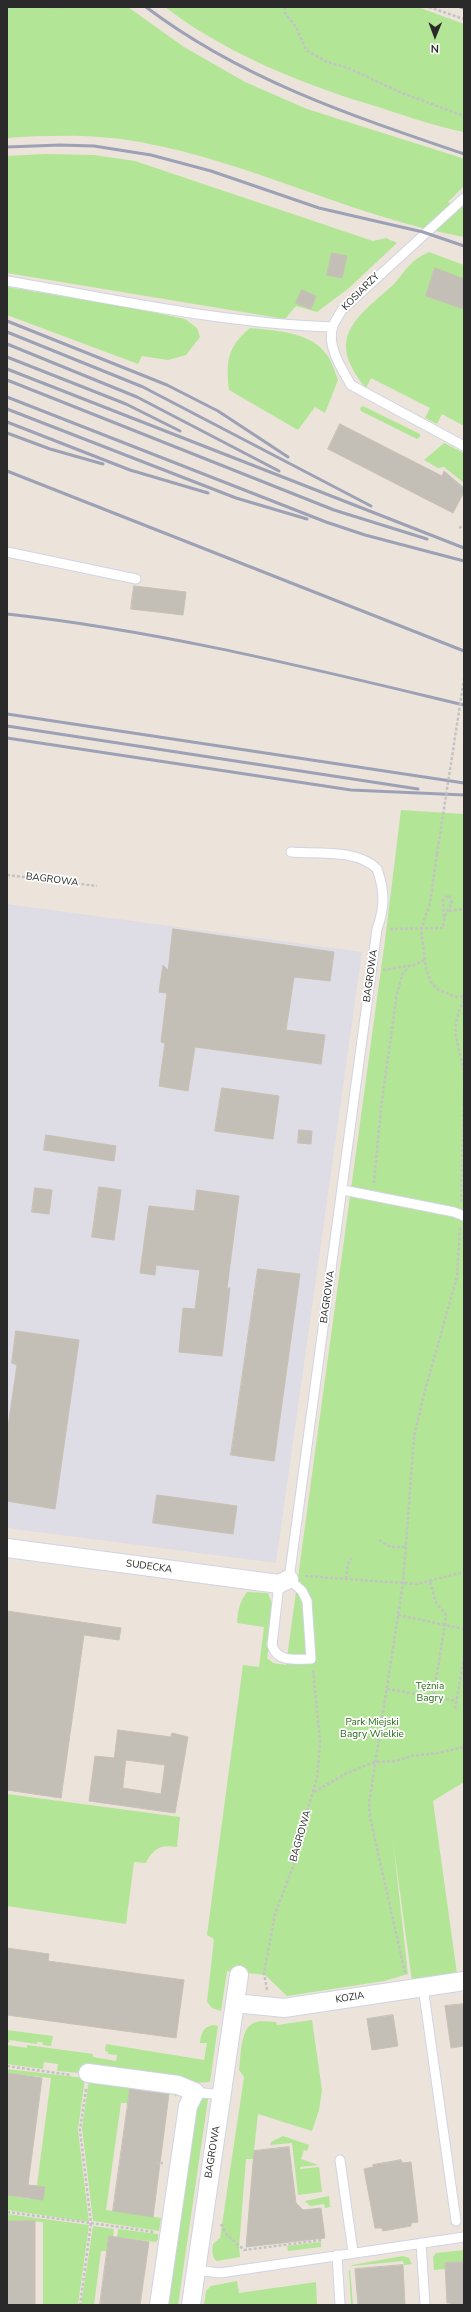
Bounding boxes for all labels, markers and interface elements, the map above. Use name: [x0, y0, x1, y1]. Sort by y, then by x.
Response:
north arrow: [415, 16, 455, 56]
text: N: [431, 41, 439, 56]
street label: KOSIARZY: [340, 271, 382, 313]
street label: BAGROWA: [25, 871, 79, 889]
street label: BAGROWA: [361, 949, 381, 1003]
street label: BAGROWA: [318, 1270, 338, 1324]
street label: SUDECKA: [125, 1558, 173, 1576]
park label: Tężnia Bagry: [416, 1681, 444, 1704]
park label: Park Miejski Bagry Wielkie: [340, 1717, 404, 1740]
street label: BAGROWA: [288, 1809, 314, 1863]
street label: KOZIA: [335, 1990, 365, 2006]
street label: BAGROWA: [203, 2125, 223, 2179]

